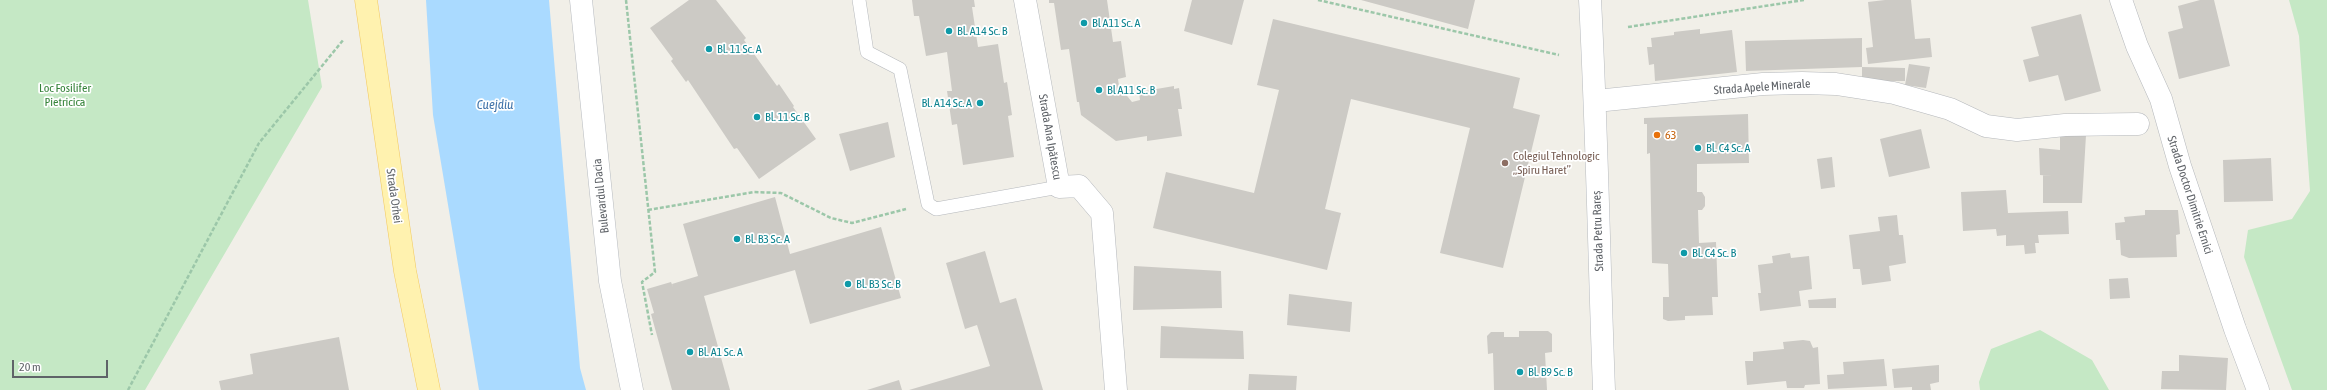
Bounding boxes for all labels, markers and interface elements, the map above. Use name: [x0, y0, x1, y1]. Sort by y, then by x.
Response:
place label: Bl A11 Sc. A: [1092, 16, 1140, 30]
marker: Bl A11 Sc. A: [1079, 18, 1089, 28]
place label: Bl. A14 Sc. B: [957, 24, 1007, 38]
marker: Bl. A14 Sc. B: [944, 26, 954, 36]
place label: Bl. 11 Sc. A: [717, 42, 762, 56]
marker: Bl. 11 Sc. A: [704, 44, 714, 54]
street label: Strada Apele Minerale: [1713, 76, 1811, 98]
park label: Loc Fosilifer Pietricica: [39, 81, 91, 109]
place label: Bl A11 Sc. B: [1107, 83, 1155, 97]
marker: Bl A11 Sc. B: [1094, 85, 1104, 95]
street label: Strada Ana Ipătescu: [1035, 93, 1065, 181]
place label: Bl. A14 Sc. A: [921, 96, 972, 110]
water label: Cuejdiu: [477, 97, 513, 113]
marker: Bl. A14 Sc. A: [975, 98, 985, 108]
place label: Bl. 11 Sc. B: [765, 110, 810, 124]
marker: Bl. 11 Sc. B: [752, 112, 762, 122]
place label: 63: [1665, 128, 1676, 142]
marker: 63: [1652, 130, 1662, 140]
street label: Strada Doctor Dimitrie Ernici: [2164, 134, 2216, 256]
place label: Bl. C4 Sc. A: [1706, 141, 1750, 155]
marker: Bl. C4 Sc. A: [1693, 143, 1703, 153]
place label: Colegiul Tehnologic „Spiru Haret”: [1513, 149, 1599, 177]
street label: Bulevardul Dacia: [590, 158, 612, 234]
marker: Colegiul Tehnologic „Spiru Haret”: [1500, 158, 1510, 168]
street label: Strada Orhei: [383, 168, 405, 224]
street label: Strada Petru Rareș: [1589, 190, 1607, 272]
place label: Bl. B3 Sc. A: [745, 232, 790, 246]
marker: Bl. B3 Sc. A: [732, 234, 742, 244]
place label: Bl. C4 Sc. B: [1692, 246, 1736, 260]
marker: Bl. C4 Sc. B: [1679, 248, 1689, 258]
place label: Bl. B3 Sc. B: [856, 277, 901, 291]
marker: Bl. B3 Sc. B: [843, 279, 853, 289]
place label: Bl. A1 Sc. A: [698, 345, 743, 359]
marker: Bl. A1 Sc. A: [685, 347, 695, 357]
scale bar: [14, 352, 110, 378]
text: 20 m: [19, 360, 41, 374]
place label: Bl. B9 Sc. B: [1528, 365, 1573, 379]
marker: Bl. B9 Sc. B: [1515, 367, 1525, 377]

